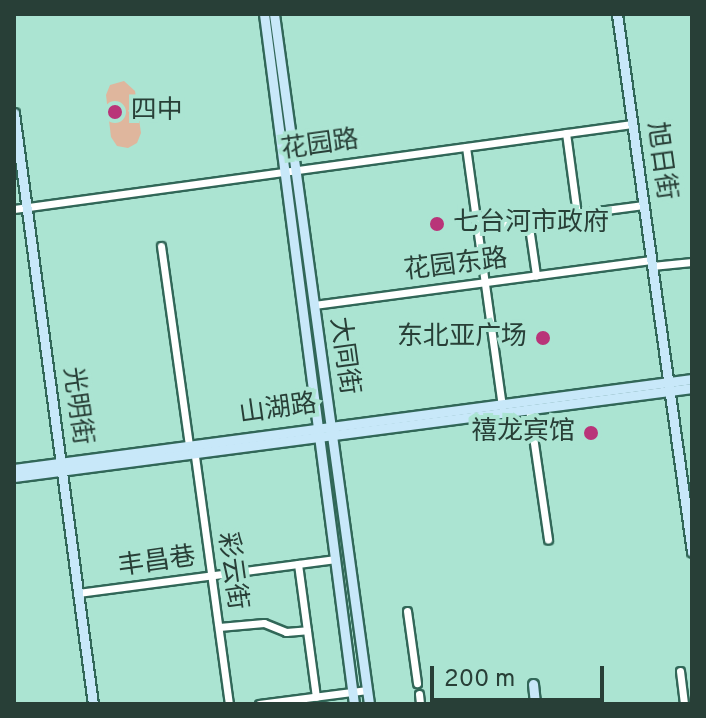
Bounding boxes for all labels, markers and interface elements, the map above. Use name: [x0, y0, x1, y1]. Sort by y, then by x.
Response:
place label: 四中: [131, 96, 183, 128]
marker: 四中: [106, 103, 124, 121]
street label: 旭日街: [639, 120, 681, 202]
street label: 花园路: [279, 125, 361, 167]
place label: 七台河市政府: [453, 208, 609, 240]
marker: 七台河市政府: [428, 215, 446, 233]
street label: 花园东路: [402, 244, 510, 288]
street label: 大同街: [322, 315, 364, 397]
place label: 东北亚广场: [397, 322, 527, 354]
marker: 东北亚广场: [534, 329, 552, 347]
street label: 光明街: [55, 365, 97, 447]
street label: 山湖路: [237, 389, 319, 431]
place label: 禧龙宾馆: [471, 417, 575, 449]
marker: 禧龙宾馆: [582, 424, 600, 442]
street label: 彩云街: [210, 530, 252, 612]
street label: 丰昌巷: [116, 542, 198, 584]
scale bar: [434, 650, 608, 700]
text: 200 m: [444, 665, 515, 695]

